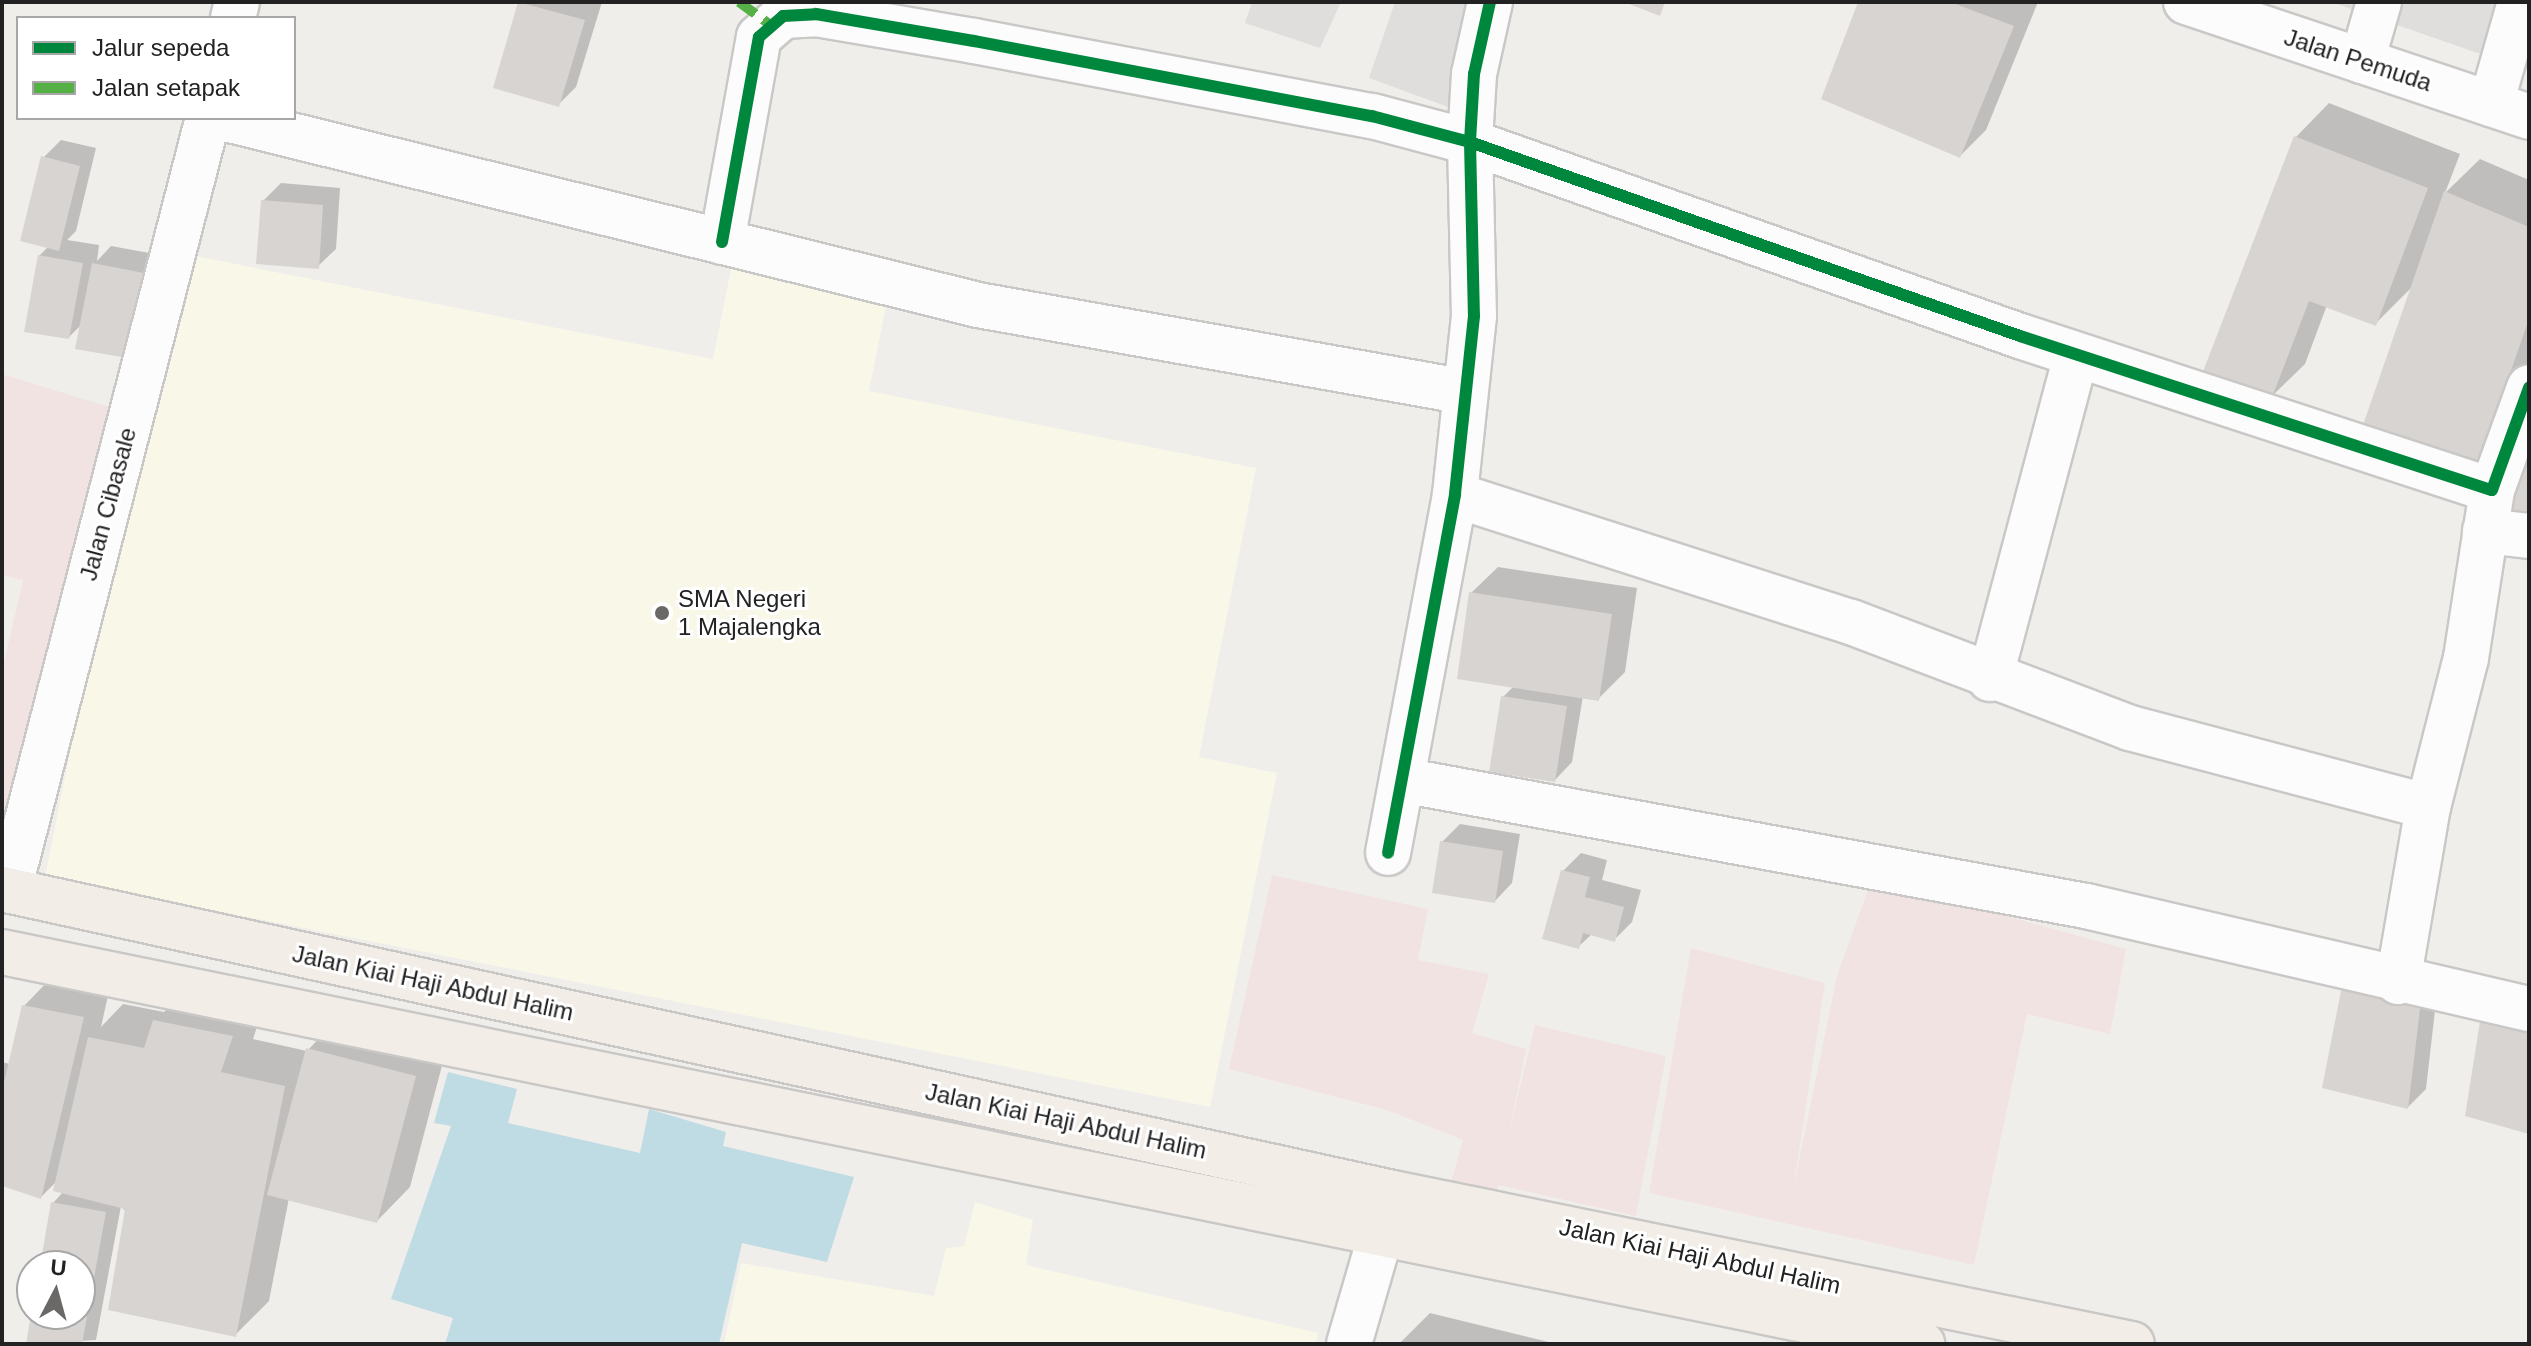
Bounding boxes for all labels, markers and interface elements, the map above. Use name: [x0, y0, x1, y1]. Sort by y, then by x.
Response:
legend: [16, 16, 296, 120]
street label: Jalan Pemuda: [2281, 23, 2435, 97]
text: Jalur sepeda: [92, 34, 229, 61]
text: Jalan setapak: [92, 74, 240, 101]
street label: Jalan Cibasale: [74, 424, 142, 584]
place label: SMA Negeri 1 Majalengka: [678, 585, 821, 641]
marker: SMA Negeri 1 Majalengka: [653, 604, 671, 622]
street label: Jalan Kiai Haji Abdul Halim: [289, 939, 577, 1027]
street label: Jalan Kiai Haji Abdul Halim: [922, 1077, 1210, 1165]
street label: Jalan Kiai Haji Abdul Halim: [1556, 1212, 1844, 1300]
north arrow: [16, 1250, 96, 1330]
text: U: [49, 1254, 68, 1281]

